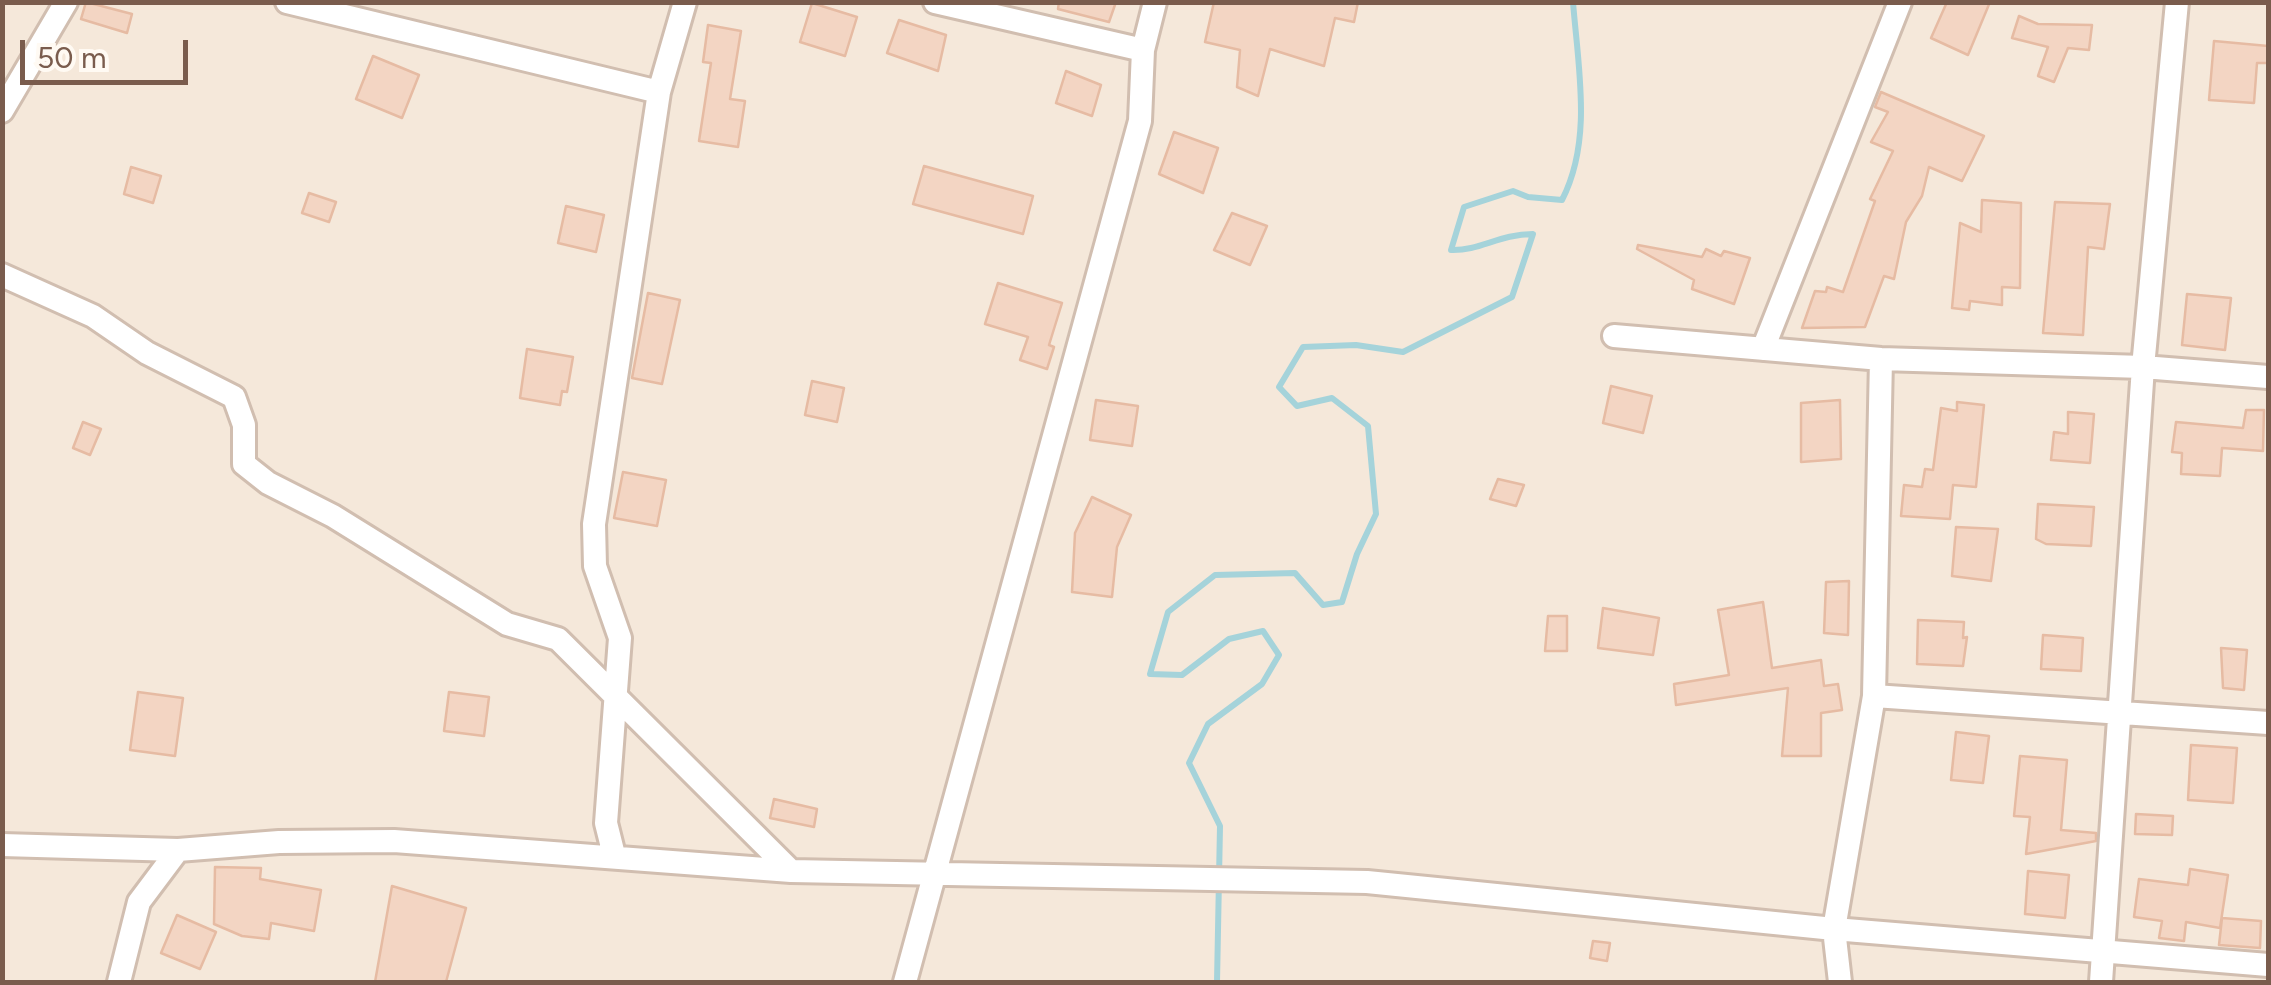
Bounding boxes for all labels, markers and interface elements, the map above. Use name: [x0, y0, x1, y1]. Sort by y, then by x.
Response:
scale bar: [25, 20, 192, 82]
text: 50 m: [37, 39, 106, 76]

